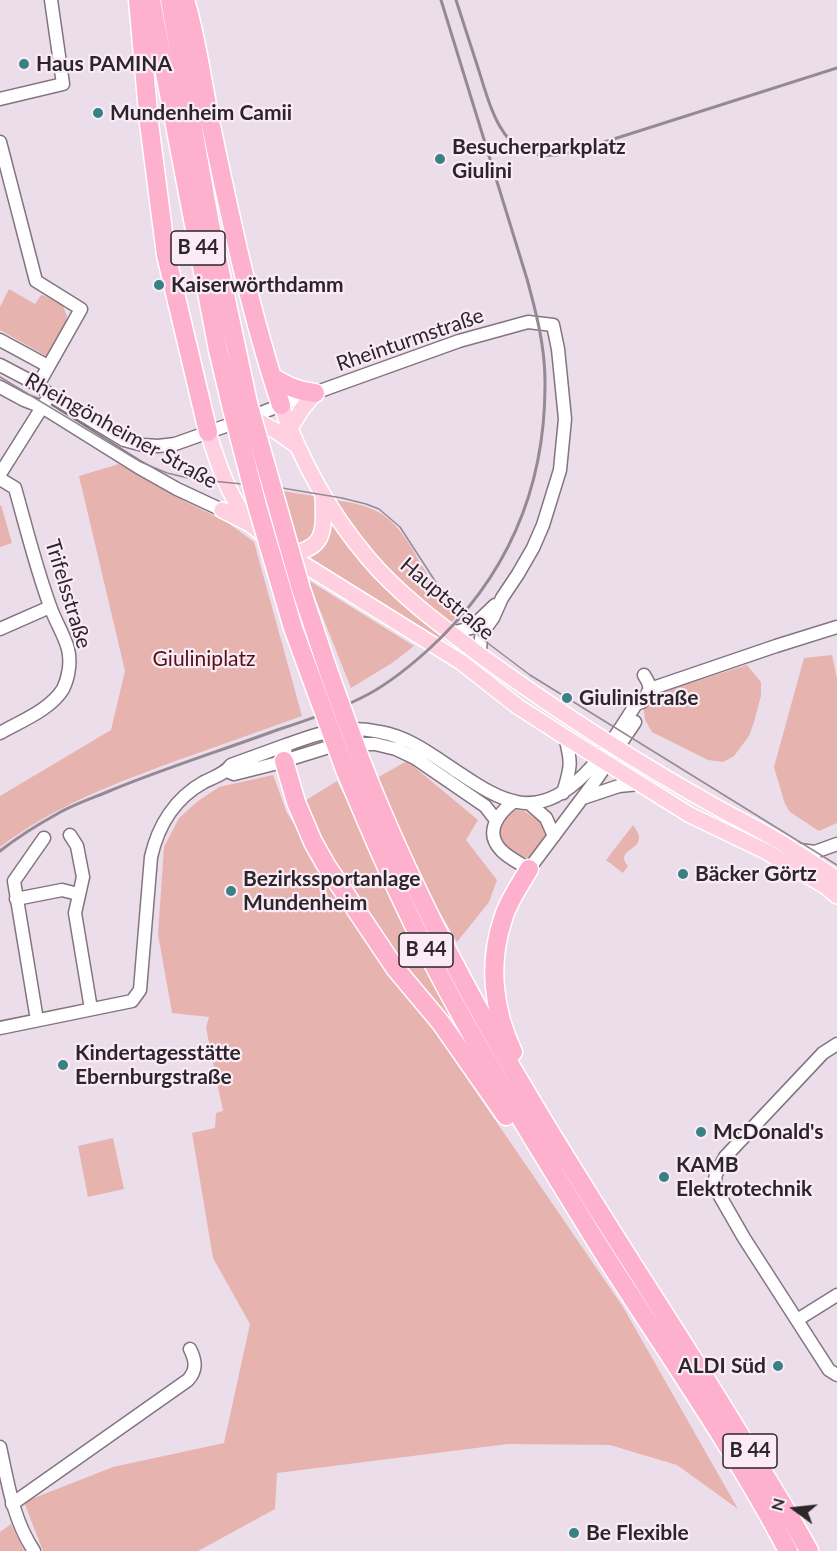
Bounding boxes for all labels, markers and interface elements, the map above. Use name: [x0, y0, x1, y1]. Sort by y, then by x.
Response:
place label: Haus PAMINA: [36, 51, 172, 77]
marker: Haus PAMINA: [17, 57, 31, 71]
place label: Mundenheim Camii: [110, 100, 292, 126]
marker: Mundenheim Camii: [91, 106, 105, 120]
place label: Besucherparkplatz Giulini: [452, 134, 626, 184]
marker: Besucherparkplatz Giulini: [433, 152, 447, 166]
road number: B 44: [171, 231, 225, 265]
place label: Kaiserwörthdamm: [171, 272, 344, 298]
marker: Kaiserwörthdamm: [152, 278, 166, 292]
street label: Rheinturmstraße: [333, 303, 487, 377]
street label: Rheingönheimer Straße: [21, 368, 221, 494]
street label: Trifelsstraße: [39, 536, 97, 652]
street label: Hauptstraße: [395, 552, 499, 646]
park label: Giuliniplatz: [153, 646, 255, 672]
place label: Giulinistraße: [579, 685, 698, 711]
marker: Giulinistraße: [560, 691, 574, 705]
place label: Bäcker Görtz: [695, 861, 817, 887]
place label: Bezirkssportanlage Mundenheim: [243, 866, 421, 916]
marker: Bäcker Görtz: [676, 867, 690, 881]
marker: Bezirkssportanlage Mundenheim: [224, 884, 238, 898]
road number: B 44: [399, 933, 453, 967]
place label: Kindertagesstätte Ebernburgstraße: [75, 1040, 241, 1090]
marker: Kindertagesstätte Ebernburgstraße: [56, 1058, 70, 1072]
place label: McDonald's: [713, 1119, 824, 1145]
marker: McDonald's: [694, 1125, 708, 1139]
place label: KAMB Elektrotechnik: [676, 1152, 812, 1202]
marker: KAMB Elektrotechnik: [657, 1170, 671, 1184]
place label: ALDI Süd: [678, 1353, 766, 1379]
marker: ALDI Süd: [771, 1359, 785, 1373]
road number: B 44: [723, 1434, 777, 1468]
north arrow: [765, 1479, 825, 1539]
text: N: [766, 1496, 788, 1513]
place label: Be Flexible: [586, 1520, 689, 1546]
marker: Be Flexible: [567, 1526, 581, 1540]

